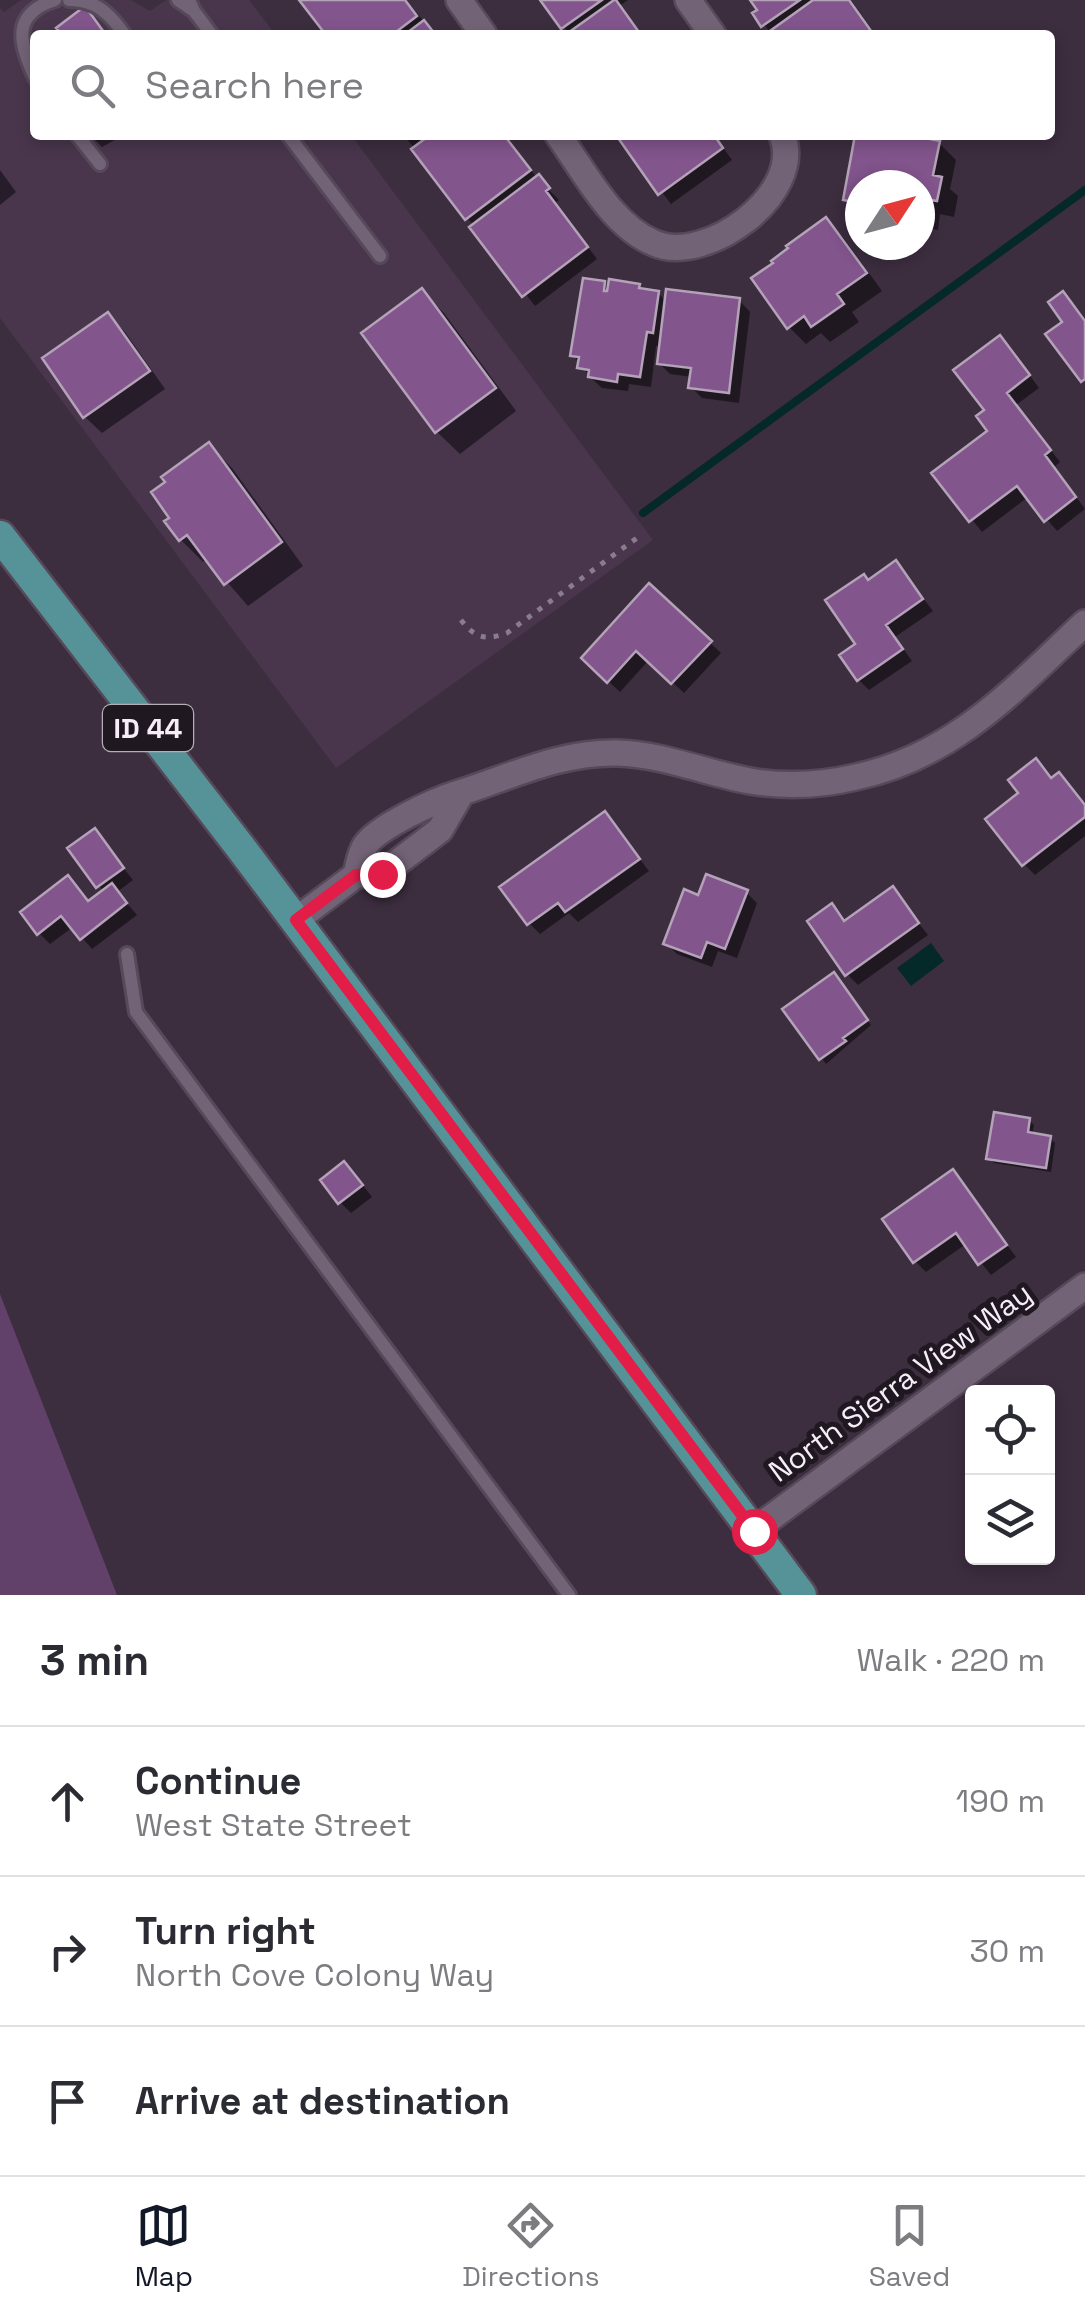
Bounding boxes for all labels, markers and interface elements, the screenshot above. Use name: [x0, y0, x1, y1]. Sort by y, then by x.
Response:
search box: [30, 30, 1055, 140]
icon: search: [65, 58, 120, 113]
text: Search here: [145, 61, 364, 109]
north arrow: [845, 170, 935, 260]
road number: ID 44: [103, 705, 193, 751]
route end: [360, 852, 406, 898]
street label: North Sierra View Way: [761, 1273, 1039, 1491]
map controls: [965, 1385, 1055, 1565]
button: locate: [965, 1385, 1055, 1475]
button: layers: [965, 1475, 1055, 1565]
route start: [732, 1509, 778, 1555]
text: 3 min: [40, 1634, 149, 1687]
text: Walk · 220 m: [857, 1640, 1045, 1680]
text: Continue: [135, 1757, 301, 1805]
icon: ahead: [40, 1774, 95, 1829]
text: 190 m: [956, 1781, 1045, 1821]
text: West State Street: [135, 1805, 412, 1845]
text: Turn right: [135, 1907, 316, 1955]
icon: right: [40, 1924, 95, 1979]
text: 30 m: [969, 1931, 1045, 1971]
text: North Cove Colony Way: [135, 1955, 494, 1995]
icon: arrive: [40, 2074, 95, 2129]
text: Arrive at destination: [135, 2077, 510, 2125]
tab: Map: [135, 2198, 193, 2294]
tab: Directions: [462, 2198, 599, 2294]
tab: Saved: [869, 2198, 950, 2294]

